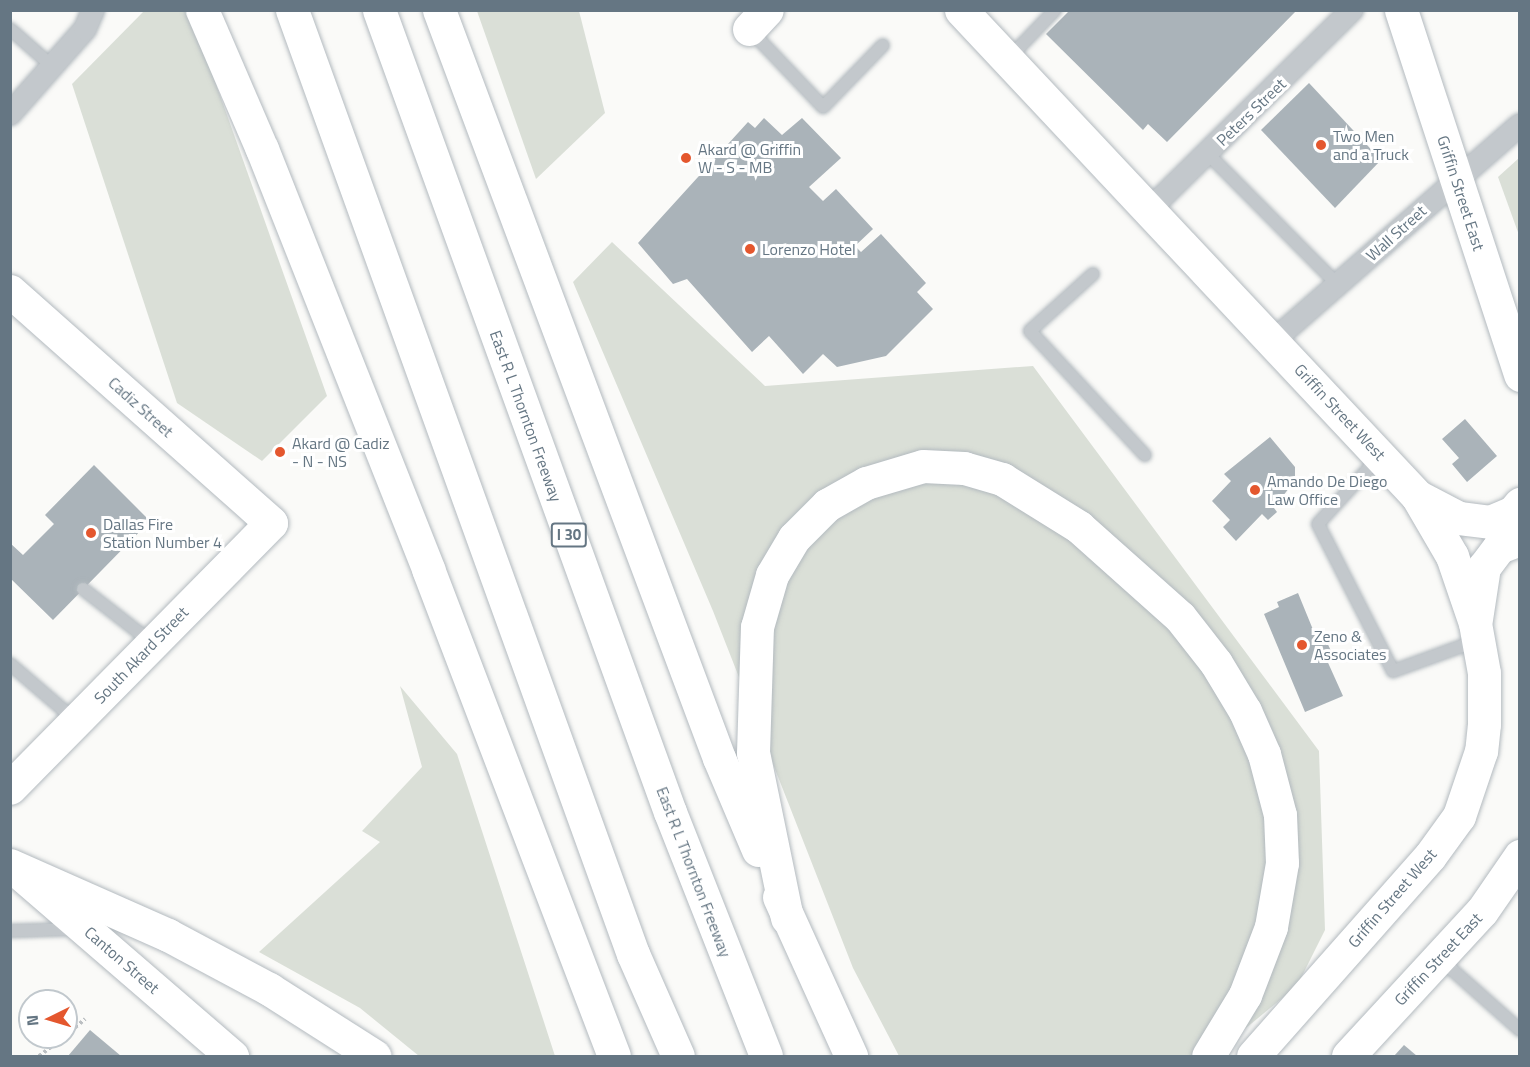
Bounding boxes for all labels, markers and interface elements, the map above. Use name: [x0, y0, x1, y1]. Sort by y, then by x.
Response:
street label: Peters Street: [1212, 74, 1290, 150]
place label: Two Men and a Truck: [1333, 126, 1409, 164]
street label: Griffin Street East: [1433, 133, 1489, 253]
marker: Two Men and a Truck: [1314, 138, 1328, 152]
place label: Akard @ Griffin W - S - MB: [698, 139, 801, 177]
marker: Akard @ Griffin W - S - MB: [679, 151, 693, 165]
street label: Wall Street: [1362, 201, 1430, 265]
place label: Lorenzo Hotel: [762, 239, 856, 259]
marker: Lorenzo Hotel: [743, 242, 757, 256]
street label: East R L Thornton Freeway: [486, 328, 566, 504]
street label: Griffin Street West: [1290, 360, 1390, 464]
street label: Cadiz Street: [105, 373, 177, 441]
place label: Akard @ Cadiz - N - NS: [292, 433, 390, 471]
marker: Akard @ Cadiz - N - NS: [273, 445, 287, 459]
place label: Amando De Diego Law Office: [1267, 471, 1387, 509]
marker: Amando De Diego Law Office: [1248, 483, 1262, 497]
place label: Dallas Fire Station Number 4: [103, 514, 222, 552]
road number: I 30: [550, 523, 588, 547]
marker: Dallas Fire Station Number 4: [84, 526, 98, 540]
street label: South Akard Street: [90, 603, 192, 707]
place label: Zeno & Associates: [1314, 626, 1386, 664]
marker: Zeno & Associates: [1295, 638, 1309, 652]
street label: East R L Thornton Freeway: [653, 784, 735, 960]
street label: Griffin Street West: [1344, 845, 1440, 951]
street label: Griffin Street East: [1390, 909, 1486, 1009]
street label: Canton Street: [81, 922, 163, 998]
north arrow: [18, 989, 78, 1049]
text: N: [20, 1014, 44, 1027]

